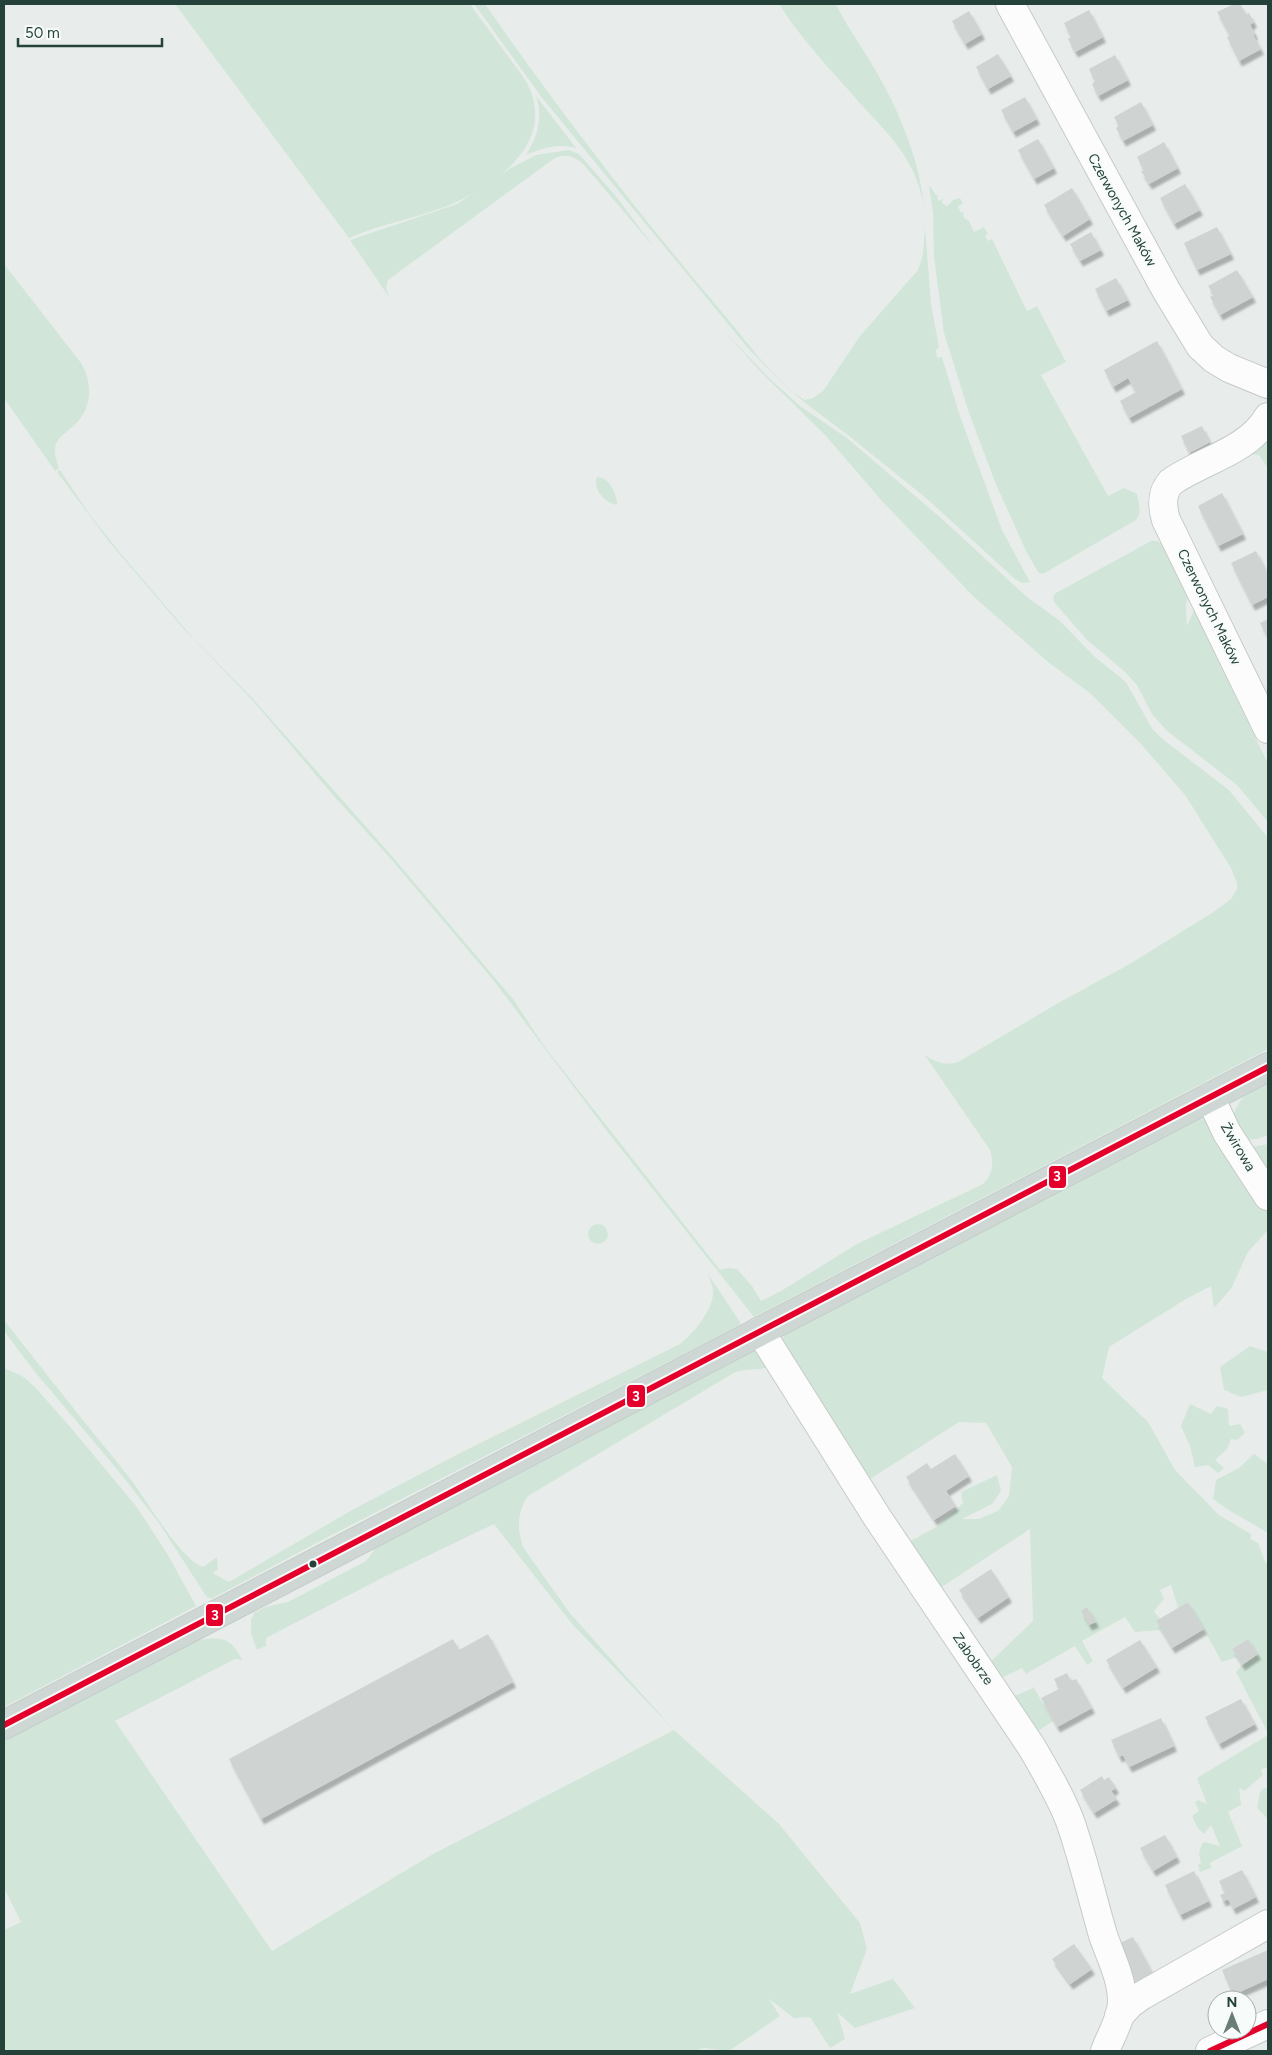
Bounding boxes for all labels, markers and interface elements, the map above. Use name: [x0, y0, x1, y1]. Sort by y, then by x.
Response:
scale bar: [18, 15, 161, 47]
text: 50 m: [25, 24, 60, 42]
street label: Czerwonych Maków: [1084, 151, 1160, 269]
street label: Czerwonych Maków: [1174, 546, 1244, 668]
street label: Żwirowa: [1217, 1120, 1259, 1174]
line badge: 3: [1048, 1165, 1067, 1189]
text: 3: [1053, 1168, 1061, 1185]
line badge: 3: [626, 1384, 646, 1408]
text: 3: [632, 1388, 640, 1405]
unlabelled marker: [308, 1559, 318, 1569]
line badge: 3: [205, 1603, 224, 1627]
text: 3: [211, 1607, 219, 1624]
street label: Zabobrze: [949, 1630, 997, 1689]
north arrow: [1207, 1990, 1257, 2040]
text: N: [1227, 1994, 1237, 2011]

